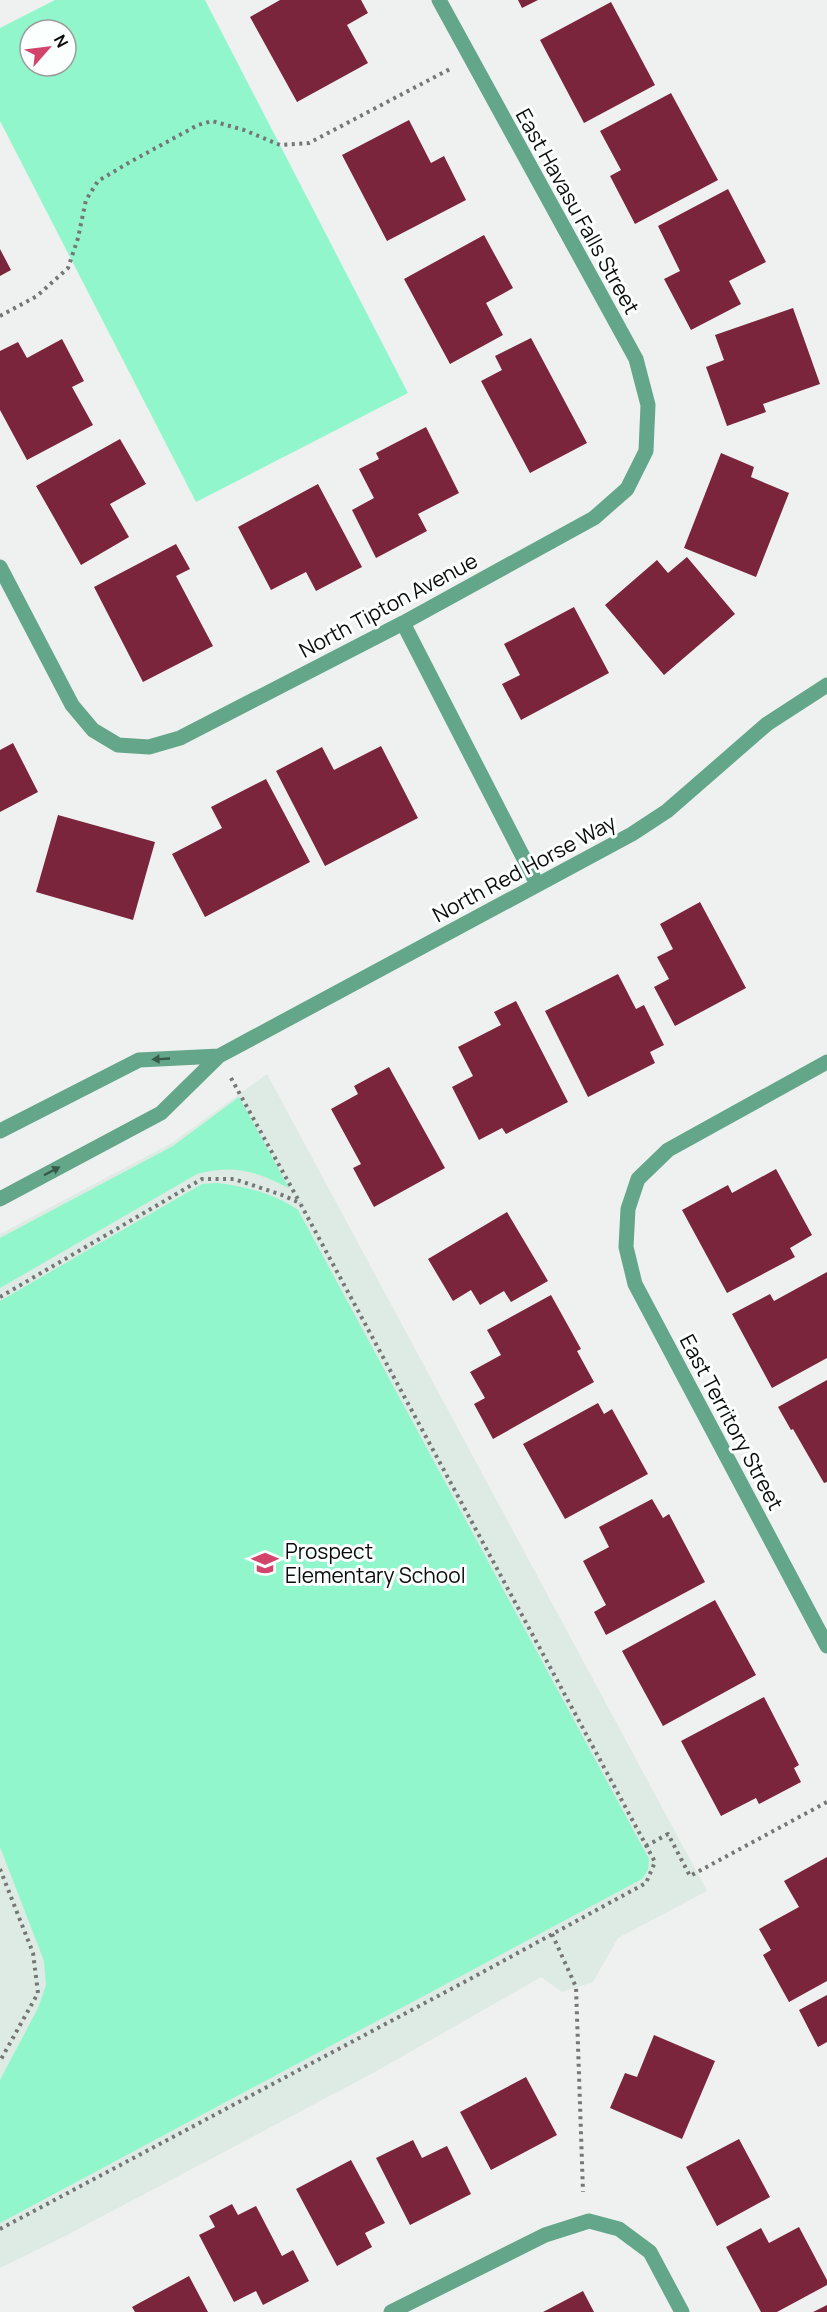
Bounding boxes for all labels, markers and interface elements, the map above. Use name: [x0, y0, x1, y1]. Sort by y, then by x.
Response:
north arrow: [18, 18, 78, 78]
text: N: [49, 31, 74, 51]
street label: East Havasu Falls Street: [510, 103, 646, 319]
street label: North Tipton Avenue: [294, 546, 482, 664]
street label: North Red Horse Way: [427, 808, 621, 928]
one-way arrow: [151, 1055, 170, 1064]
one-way arrow: [43, 1167, 60, 1176]
street label: East Territory Street: [674, 1329, 790, 1515]
place label: Prospect Elementary School: [285, 1537, 466, 1589]
school or university icon: Prospect Elementary School: [250, 1548, 280, 1578]

